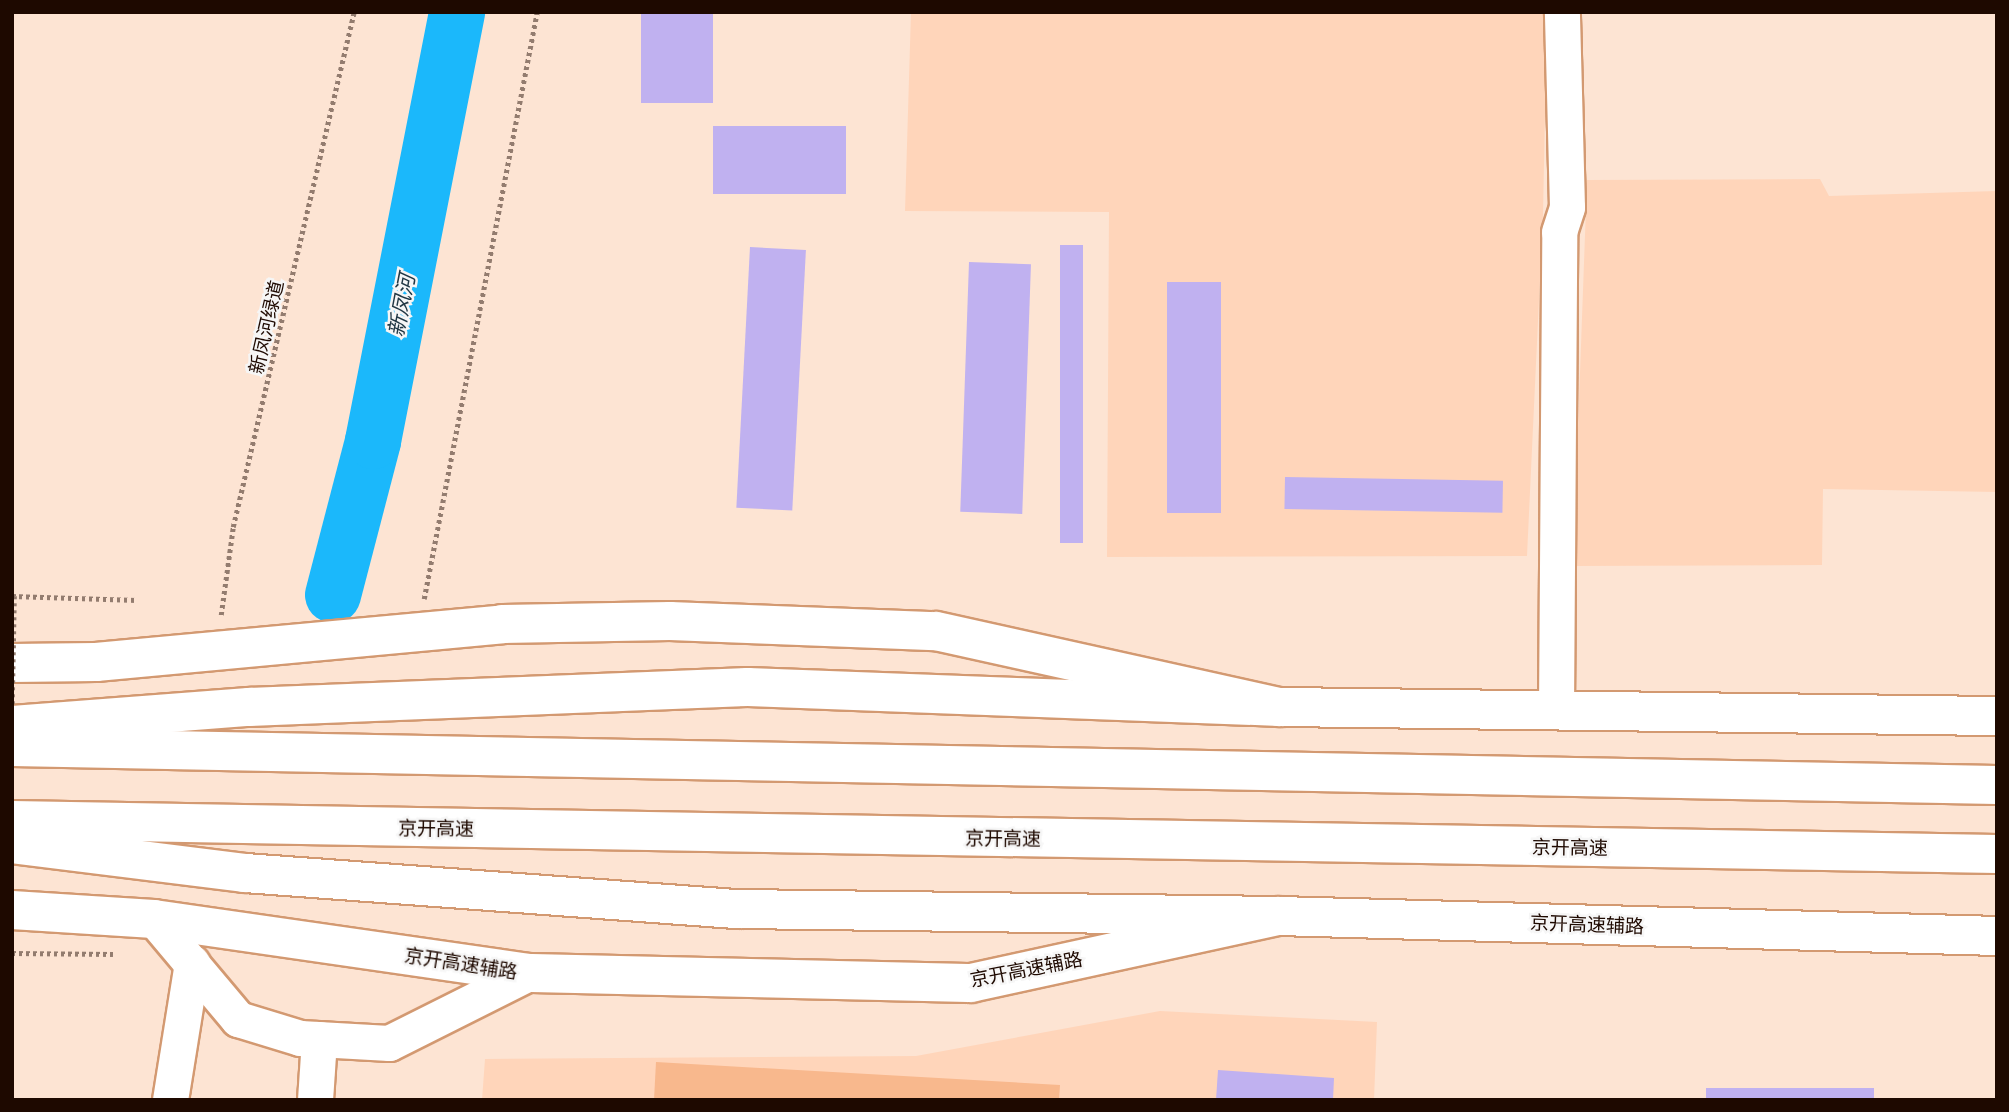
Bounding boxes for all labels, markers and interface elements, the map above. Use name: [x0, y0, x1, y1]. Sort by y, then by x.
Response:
water label: 新凤河: [382, 272, 418, 338]
street label: 新凤河绿道: [244, 278, 288, 376]
street label: 京开高速: [398, 816, 474, 840]
street label: 京开高速: [965, 826, 1041, 850]
street label: 京开高速: [1532, 835, 1608, 859]
street label: 京开高速辅路: [1530, 911, 1644, 937]
street label: 京开高速辅路: [403, 943, 519, 983]
street label: 京开高速辅路: [968, 947, 1084, 991]

